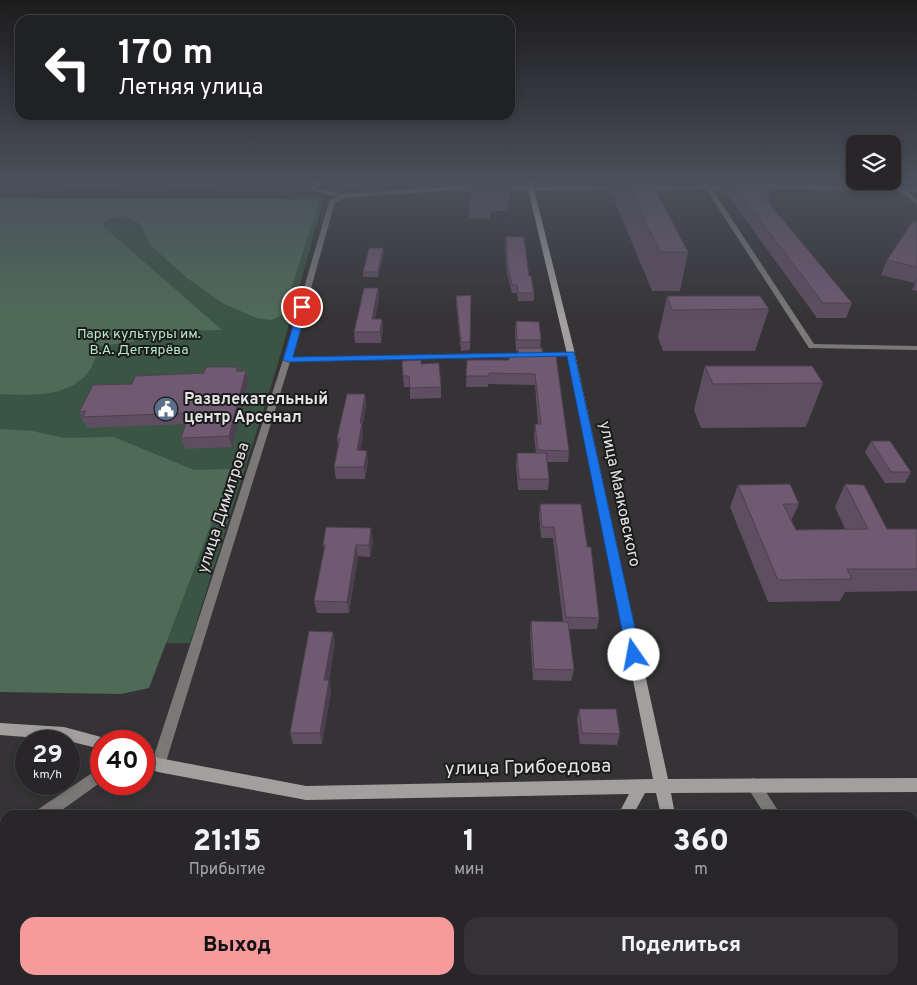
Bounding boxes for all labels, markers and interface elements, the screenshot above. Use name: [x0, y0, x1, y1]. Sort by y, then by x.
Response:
text: 170 m: [118, 32, 213, 76]
icon: left: [35, 35, 100, 100]
text: Летняя улица: [118, 75, 263, 102]
map controls: [846, 135, 901, 190]
button: layers: [846, 135, 901, 190]
pin: [281, 286, 323, 328]
icon: arrive: [288, 293, 316, 321]
park label: Парк культуры им. В.А. Дегтярёва: [77, 326, 201, 359]
place label: Развлекательный центр Арсенал: [184, 390, 328, 428]
public building icon: Развлекательный центр Арсенал: [153, 396, 179, 422]
street label: улица Маяковского: [594, 419, 644, 569]
street label: улица Димитрова: [193, 440, 255, 576]
position arrow: [607, 628, 659, 680]
speed limit sign: 40: [90, 730, 155, 795]
text: 29: [32, 740, 63, 772]
street label: улица Грибоедова: [445, 755, 611, 781]
text: km/h: [33, 767, 62, 783]
text: 21:15: [193, 824, 261, 861]
text: 1: [463, 824, 475, 861]
text: 360: [673, 824, 729, 861]
text: Прибытие: [189, 860, 265, 880]
text: мин: [454, 860, 484, 880]
text: m: [694, 860, 708, 880]
button: Выход: [20, 917, 454, 975]
button: Поделиться: [464, 917, 898, 975]

